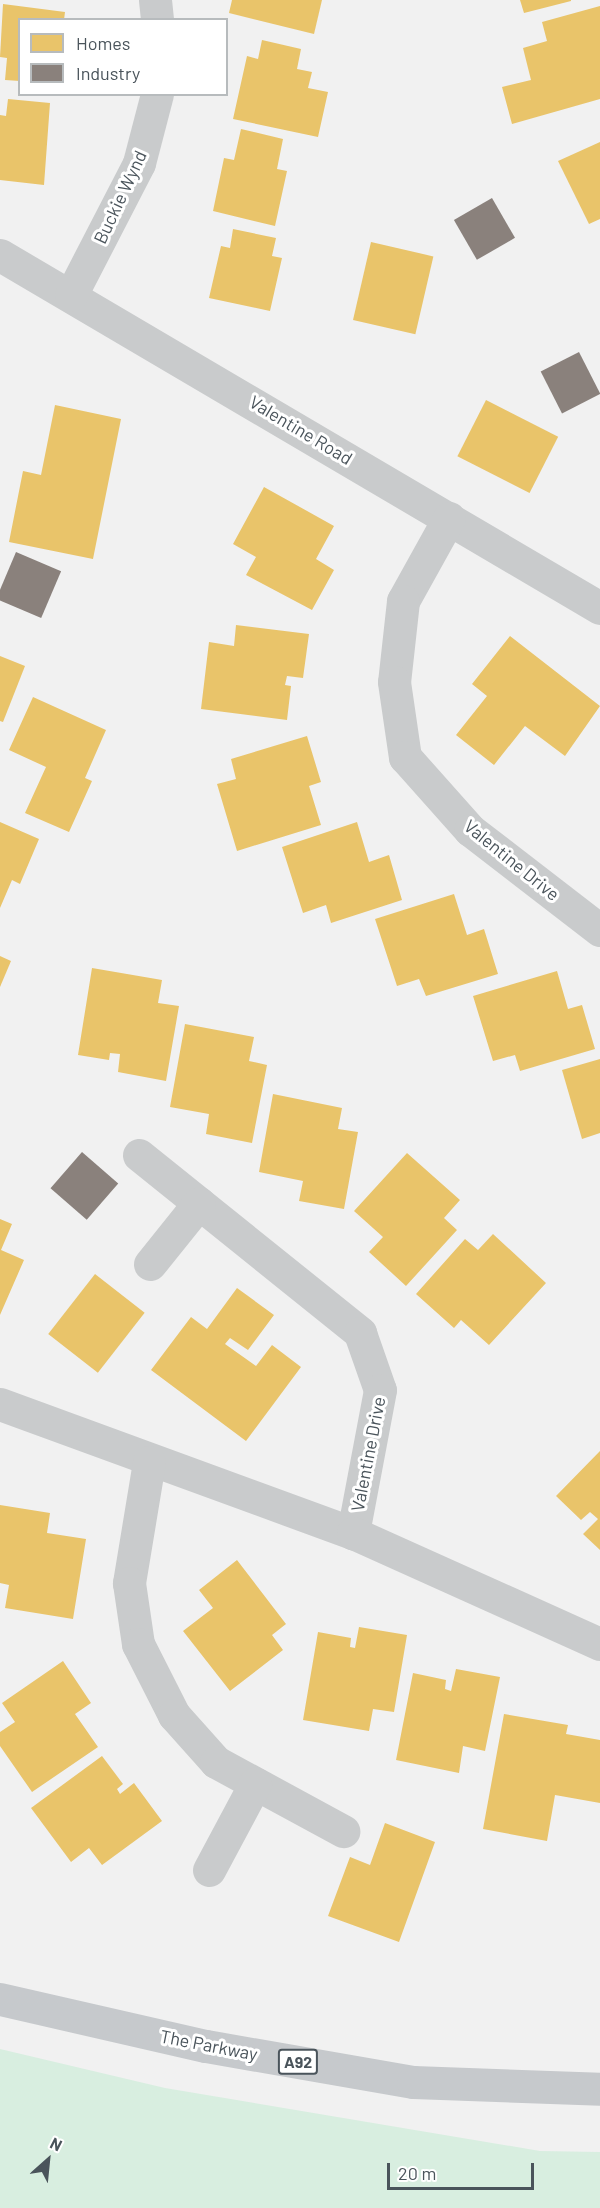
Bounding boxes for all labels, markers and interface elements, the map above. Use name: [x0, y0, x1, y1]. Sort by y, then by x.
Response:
legend: [18, 18, 228, 96]
text: Homes: [76, 32, 130, 54]
text: Industry: [76, 62, 140, 84]
street label: Buckie Wynd: [89, 147, 151, 247]
street label: Valentine Road: [246, 391, 356, 469]
street label: Valentine Drive: [460, 815, 564, 905]
street label: Valentine Drive: [346, 1395, 390, 1513]
street label: The Parkway: [159, 2025, 259, 2065]
road number: A92: [277, 2049, 319, 2075]
north arrow: [18, 2130, 78, 2190]
text: N: [47, 2133, 65, 2154]
scale bar: [390, 2151, 537, 2189]
text: 20 m: [398, 2162, 436, 2184]

